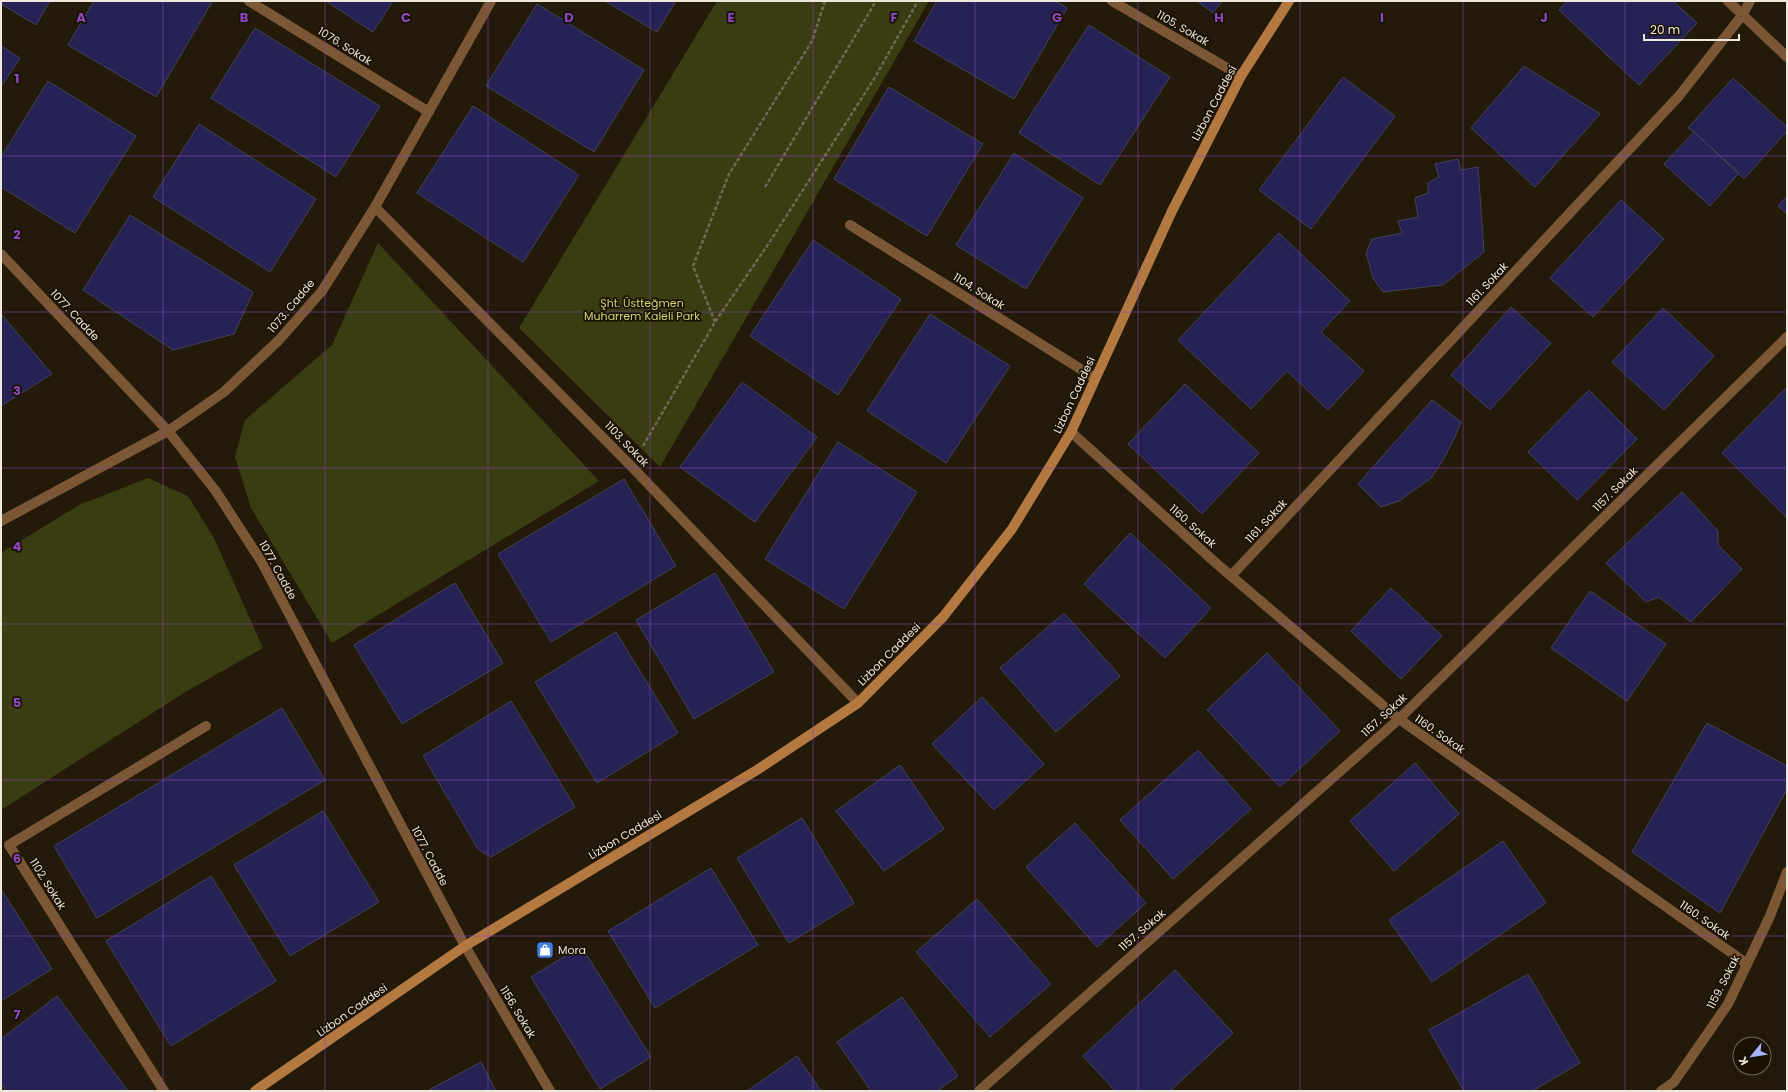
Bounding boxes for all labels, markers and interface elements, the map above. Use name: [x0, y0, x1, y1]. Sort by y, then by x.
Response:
street label: 1105. Sokak: [1154, 6, 1213, 50]
text: A: [76, 8, 86, 27]
text: B: [240, 8, 249, 27]
text: C: [401, 8, 411, 27]
text: D: [564, 8, 574, 27]
text: E: [727, 8, 735, 27]
text: F: [890, 8, 898, 27]
text: G: [1052, 8, 1062, 27]
text: H: [1214, 8, 1224, 27]
text: I: [1380, 8, 1384, 27]
text: J: [1540, 8, 1548, 27]
scale bar: [1644, 16, 1739, 42]
text: 20 m: [1650, 21, 1680, 38]
street label: 1076. Sokak: [315, 23, 375, 69]
street label: Lizbon Caddesi: [1187, 62, 1241, 143]
text: 1: [15, 69, 19, 88]
text: 2: [13, 225, 21, 244]
street label: 1161. Sokak: [1462, 258, 1512, 310]
street label: 1104. Sokak: [950, 269, 1008, 313]
street label: 1073. Cadde: [264, 276, 318, 336]
street label: 1077. Cadde: [47, 286, 103, 344]
park label: Şht. Üstteğmen Muharrem Kaleli Park: [584, 295, 700, 324]
street label: Lizbon Caddesi: [1049, 354, 1099, 436]
text: 3: [13, 381, 21, 400]
street label: 1103. Sokak: [601, 418, 653, 471]
street label: 1157. Sokak: [1589, 463, 1641, 515]
street label: 1161. Sokak: [1241, 495, 1291, 547]
street label: 1160. Sokak: [1166, 500, 1220, 552]
text: 4: [13, 537, 22, 556]
street label: 1077. Cadde: [255, 538, 301, 603]
street label: Lizbon Caddesi: [854, 619, 924, 689]
street label: 1157. Sokak: [1358, 689, 1411, 740]
text: 5: [13, 693, 21, 712]
street label: 1160. Sokak: [1411, 711, 1469, 758]
street label: Lizbon Caddesi: [585, 807, 665, 863]
street label: 1077. Cadde: [408, 823, 452, 889]
text: 6: [13, 849, 21, 868]
street label: 1102. Sokak: [26, 855, 70, 913]
street label: 1160. Sokak: [1676, 897, 1734, 944]
street label: 1157. Sokak: [1115, 905, 1169, 955]
shop icon: Mora: [535, 940, 555, 960]
place label: Mora: [558, 942, 586, 958]
street label: 1159. Sokak: [1703, 952, 1744, 1012]
street label: Lizbon Caddesi: [313, 979, 391, 1040]
street label: 1156. Sokak: [496, 983, 540, 1041]
text: 7: [14, 1005, 21, 1024]
north arrow: [1732, 1036, 1772, 1076]
text: K: [1734, 1053, 1752, 1068]

